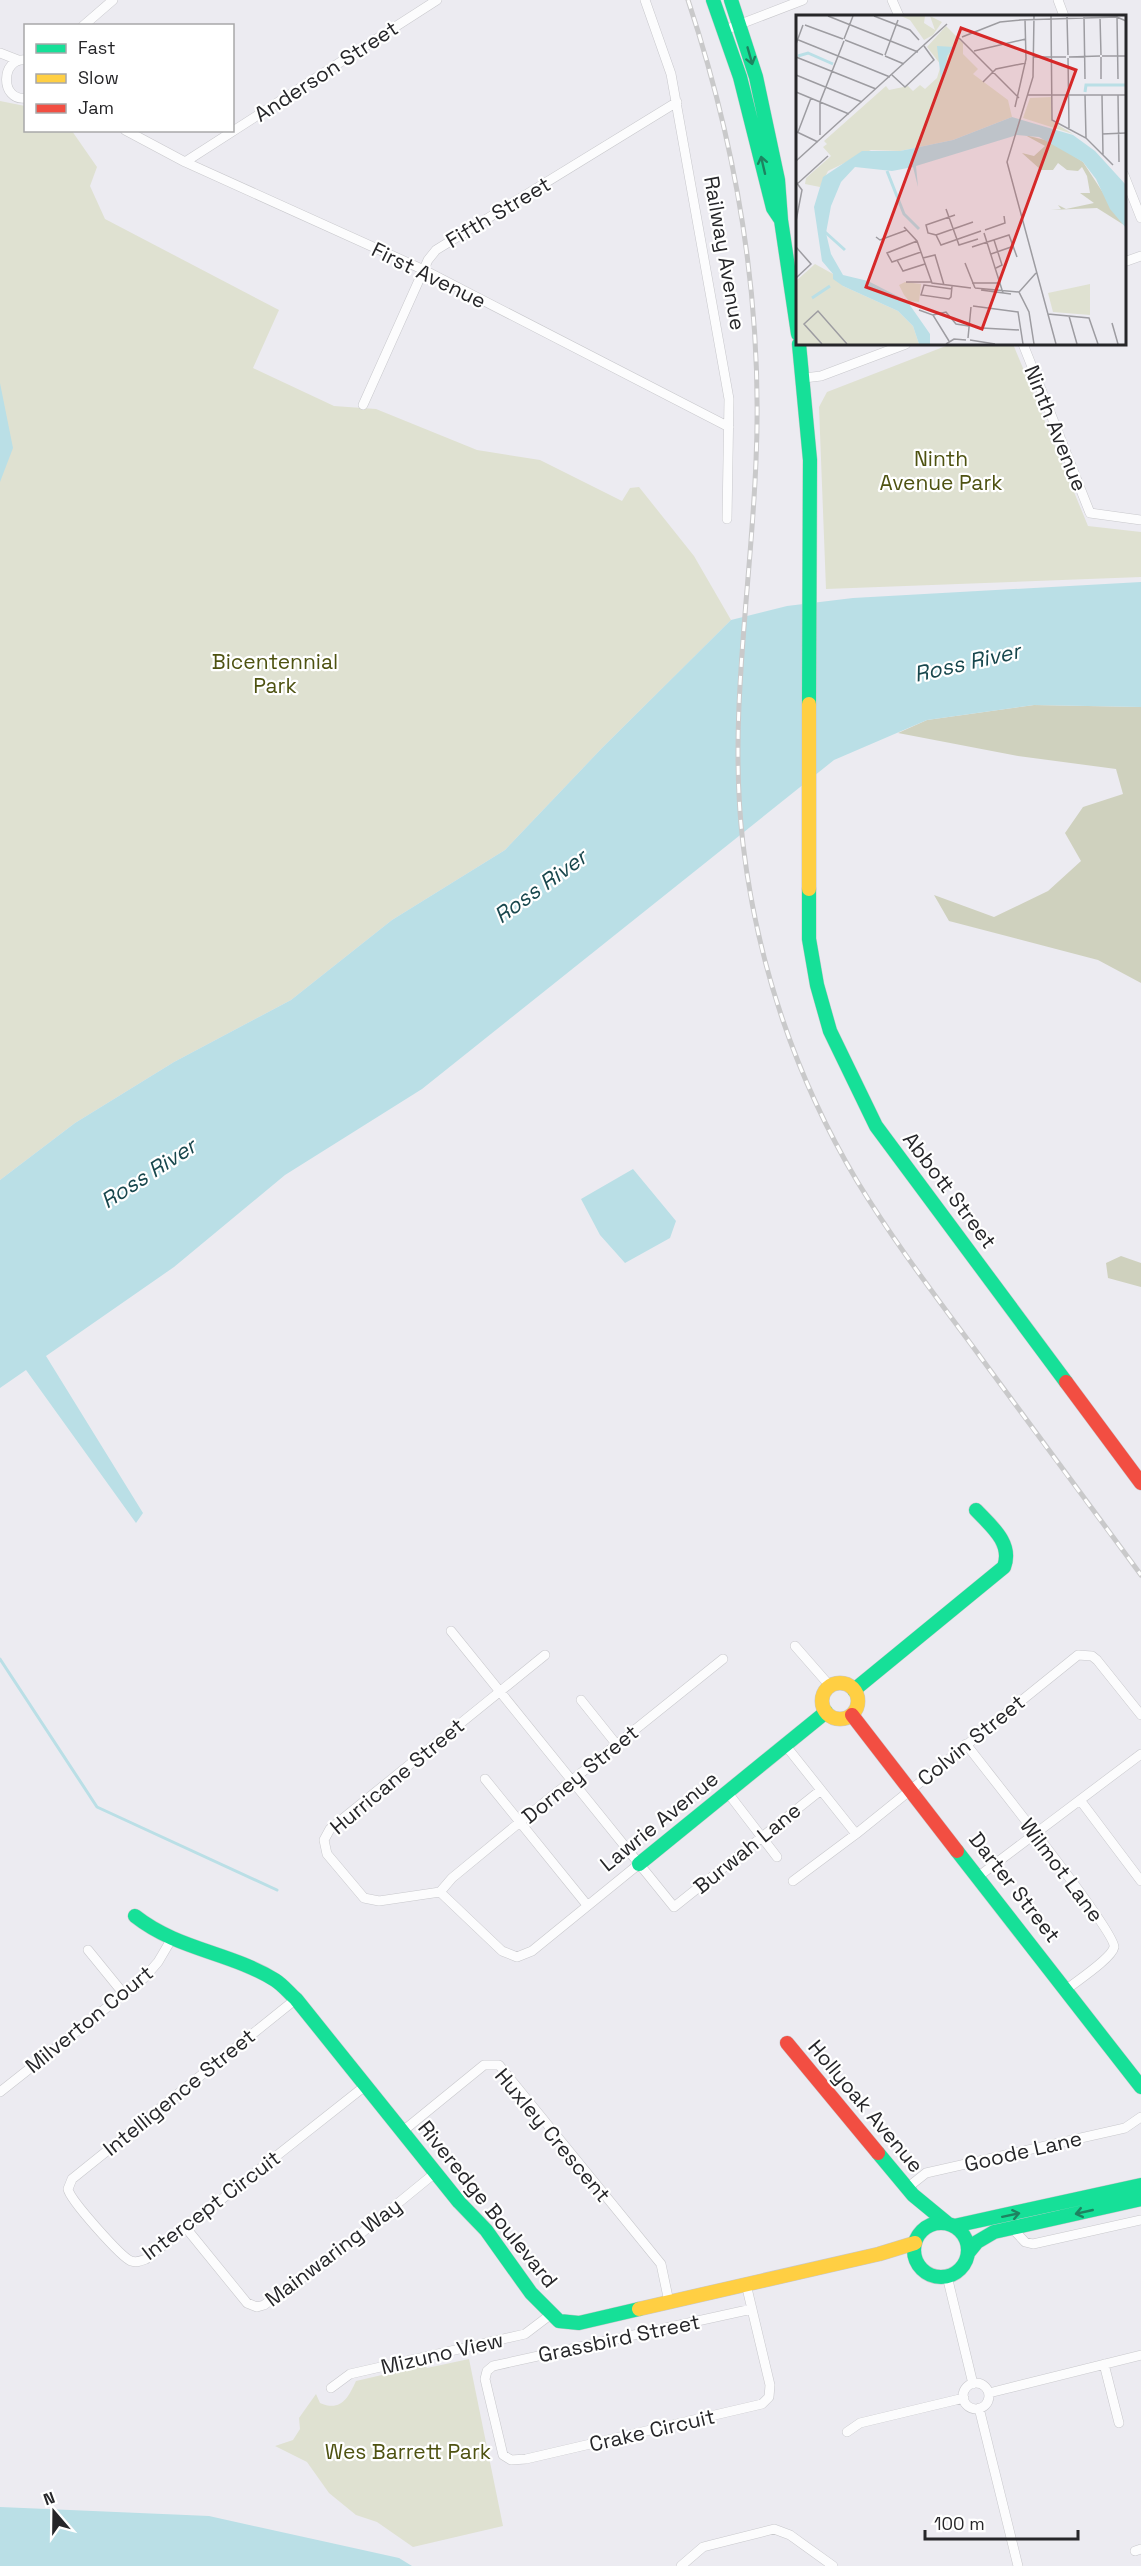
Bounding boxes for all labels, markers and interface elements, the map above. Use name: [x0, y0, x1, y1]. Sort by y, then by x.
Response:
street label: Anderson Street: [249, 14, 403, 128]
inset map: [796, 15, 1126, 345]
legend: [24, 24, 234, 132]
text: Fast: [78, 36, 115, 59]
one-way arrow: [744, 46, 756, 65]
text: Slow: [78, 66, 119, 89]
text: Jam: [78, 96, 114, 119]
one-way arrow: [757, 156, 768, 175]
street label: Fifth Street: [441, 170, 555, 254]
street label: Railway Avenue: [698, 174, 752, 332]
street label: First Avenue: [367, 236, 491, 314]
street label: Ninth Avenue: [1018, 361, 1094, 495]
park label: Ninth Avenue Park: [879, 445, 1003, 496]
water label: Ross River: [911, 636, 1026, 688]
park label: Bicentennial Park: [212, 648, 338, 699]
water label: Ross River: [488, 841, 594, 929]
street label: Abbott Street: [897, 1126, 1003, 1254]
water label: Ross River: [95, 1130, 203, 1214]
street label: Colvin Street: [912, 1688, 1030, 1792]
street label: Hurricane Street: [324, 1712, 470, 1840]
street label: Dorney Street: [516, 1719, 644, 1829]
street label: Lawrie Avenue: [594, 1765, 724, 1877]
street label: Burwah Lane: [688, 1796, 806, 1900]
street label: Wilmot Lane: [1014, 1813, 1110, 1927]
street label: Darter Street: [963, 1826, 1067, 1948]
street label: Milverton Court: [19, 1959, 159, 2079]
street label: Intelligence Street: [97, 2022, 261, 2162]
street label: Hollyoak Avenue: [802, 2034, 930, 2178]
street label: Huxley Crescent: [489, 2062, 617, 2208]
street label: Riveredge Boulevard: [412, 2115, 564, 2293]
street label: Goode Lane: [961, 2124, 1085, 2178]
street label: Intercept Circuit: [136, 2144, 286, 2266]
street label: Mainwaring Way: [259, 2192, 407, 2312]
one-way arrow: [1075, 2207, 1094, 2218]
one-way arrow: [1001, 2209, 1020, 2220]
street label: Grassbird Street: [536, 2308, 702, 2368]
street label: Mizuno View: [378, 2326, 506, 2380]
street label: Crake Circuit: [587, 2402, 717, 2458]
park label: Wes Barrett Park: [325, 2438, 491, 2465]
north arrow: [24, 2482, 84, 2542]
text: N: [40, 2487, 58, 2510]
scale bar: [925, 2503, 1078, 2541]
text: 100 m: [934, 2512, 985, 2535]

